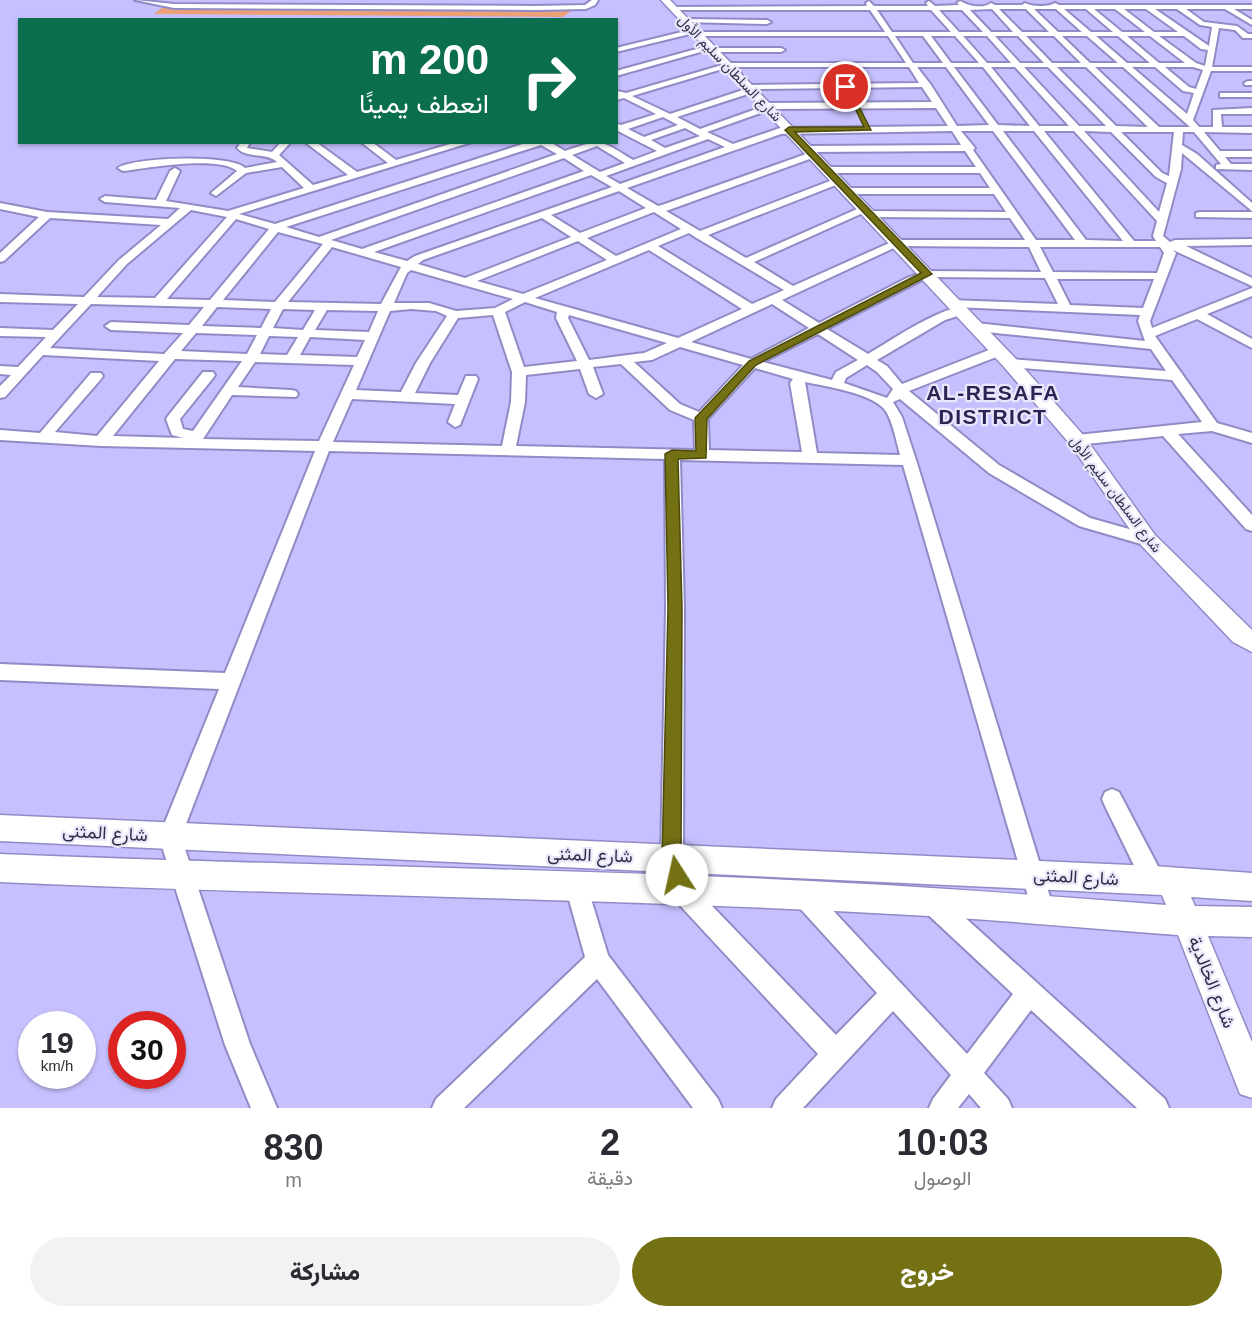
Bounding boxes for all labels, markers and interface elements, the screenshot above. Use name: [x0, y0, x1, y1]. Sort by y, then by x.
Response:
street label: شارع السلطان سليم الأول: [673, 11, 785, 127]
text: 200 m: [370, 36, 489, 83]
icon: right: [510, 42, 588, 120]
pin: [820, 61, 871, 112]
icon: arrive: [829, 70, 862, 103]
text: انعطف يمينًا: [359, 89, 489, 119]
district label: AL-RESAFA DISTRICT: [926, 381, 1060, 428]
street label: شارع السلطان سليم الأول: [1065, 433, 1165, 557]
street label: شارع المثنى: [62, 821, 148, 847]
position arrow: [645, 843, 709, 907]
street label: شارع المثنى: [547, 844, 633, 868]
street label: شارع المثنى: [1033, 865, 1119, 891]
street label: شارع الخالدية: [1183, 933, 1239, 1032]
speed limit sign: 30: [108, 1011, 186, 1089]
text: 19: [40, 1026, 74, 1059]
text: km/h: [41, 1057, 73, 1074]
text: 2: [600, 1122, 620, 1163]
text: 10:03: [897, 1122, 989, 1163]
text: 830: [263, 1127, 324, 1168]
text: دقيقة: [587, 1167, 633, 1189]
text: الوصول: [914, 1167, 971, 1189]
text: m: [285, 1169, 302, 1191]
button: مشاركة: [30, 1237, 620, 1306]
button: خروج: [632, 1237, 1222, 1306]

